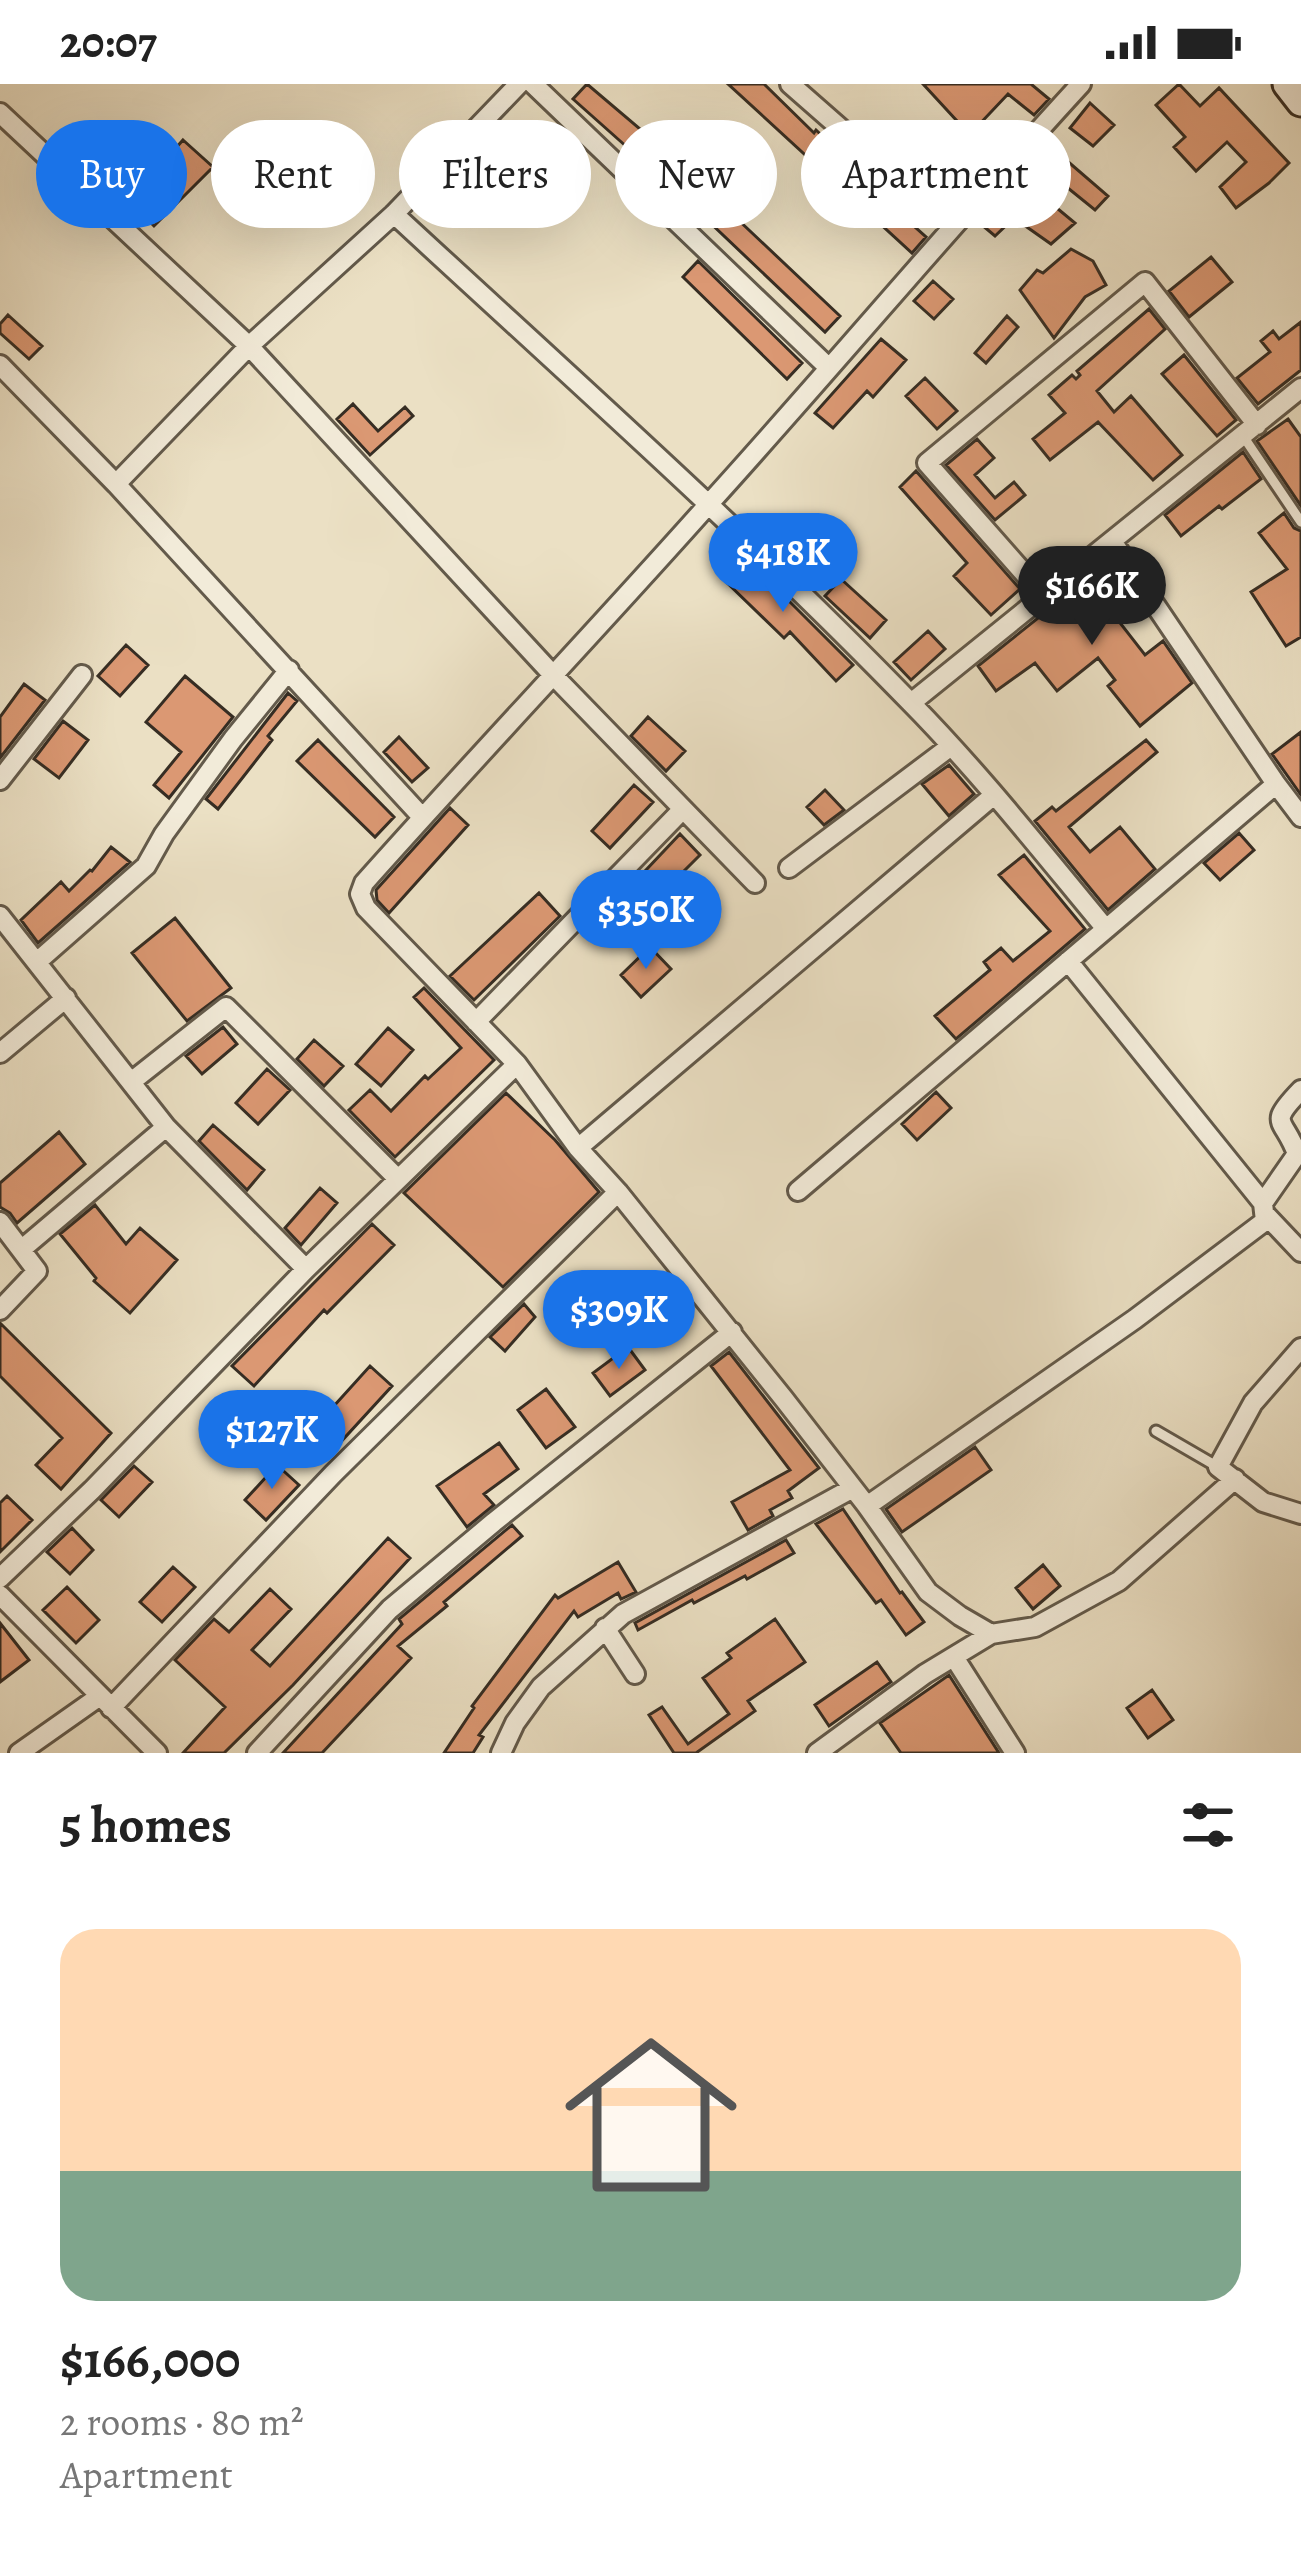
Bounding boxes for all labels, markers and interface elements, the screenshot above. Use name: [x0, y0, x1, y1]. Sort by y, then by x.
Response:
text: 20:07: [60, 11, 157, 73]
chip: Buy: [36, 120, 187, 228]
chip: Rent: [211, 120, 375, 228]
chip: Filters: [399, 120, 591, 228]
chip: New: [615, 120, 777, 228]
chip: Apartment: [801, 120, 1071, 228]
pin: $418K: [699, 513, 867, 615]
text: $418K: [736, 525, 830, 578]
pin: $166K: [1008, 546, 1176, 648]
text: $166K: [1045, 558, 1139, 611]
pin: $350K: [562, 870, 730, 972]
text: $350K: [598, 882, 694, 935]
pin: $309K: [535, 1270, 703, 1372]
text: $309K: [570, 1282, 668, 1335]
pin: $127K: [188, 1390, 356, 1492]
text: $127K: [225, 1402, 319, 1455]
text: 5 homes: [60, 1790, 232, 1860]
icon: filters: [1175, 1792, 1241, 1858]
icon: home: [543, 2007, 759, 2223]
text: $166,000: [60, 2325, 240, 2395]
text: 2 rooms · 80 m²: [60, 2395, 304, 2448]
text: Apartment: [60, 2448, 233, 2501]

